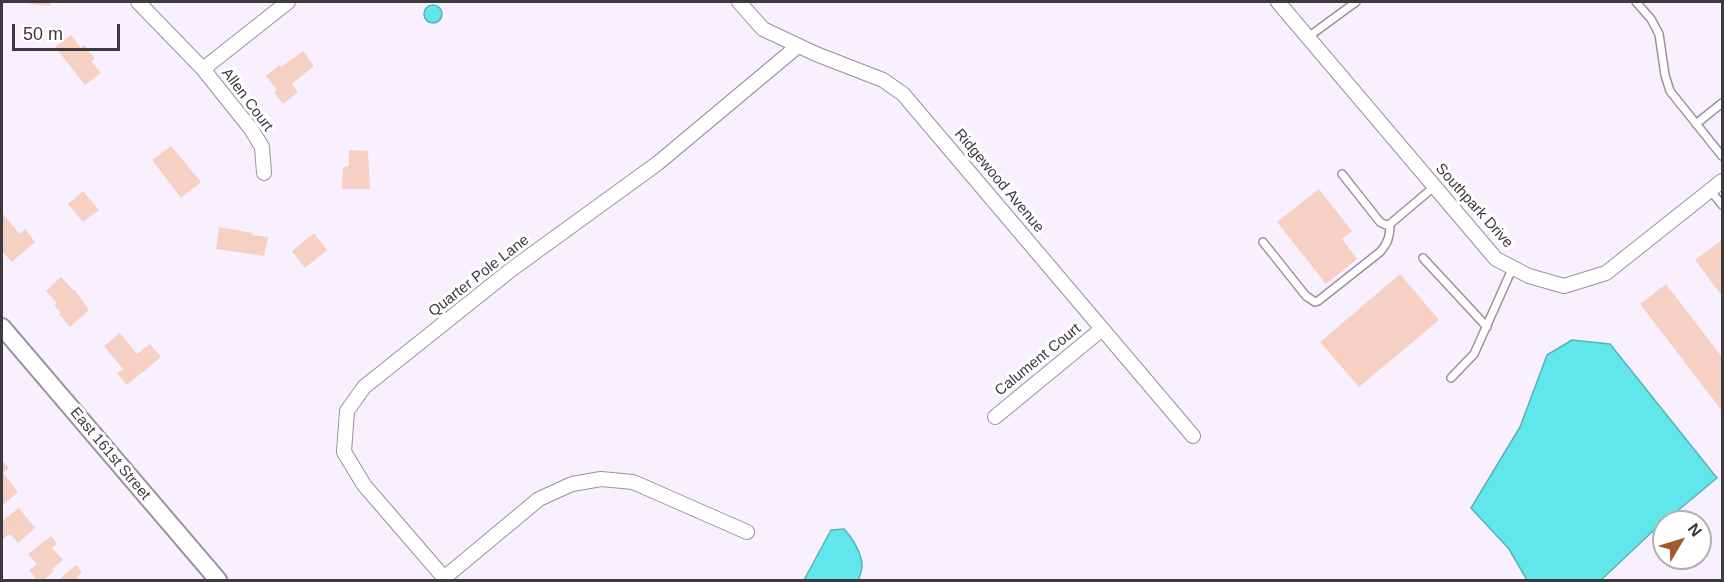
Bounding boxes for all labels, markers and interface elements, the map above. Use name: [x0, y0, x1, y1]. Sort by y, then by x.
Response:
scale bar: [15, 12, 123, 50]
text: 50 m: [23, 24, 63, 44]
street label: Allen Court: [217, 65, 277, 135]
street label: Ridgewood Avenue: [950, 125, 1048, 237]
street label: Southpark Drive: [1431, 160, 1517, 252]
street label: Quarter Pole Lane: [425, 231, 533, 321]
street label: Calument Court: [992, 320, 1084, 400]
street label: East 161st Street: [66, 404, 154, 504]
north arrow: [1652, 510, 1712, 570]
text: N: [1685, 520, 1705, 540]

